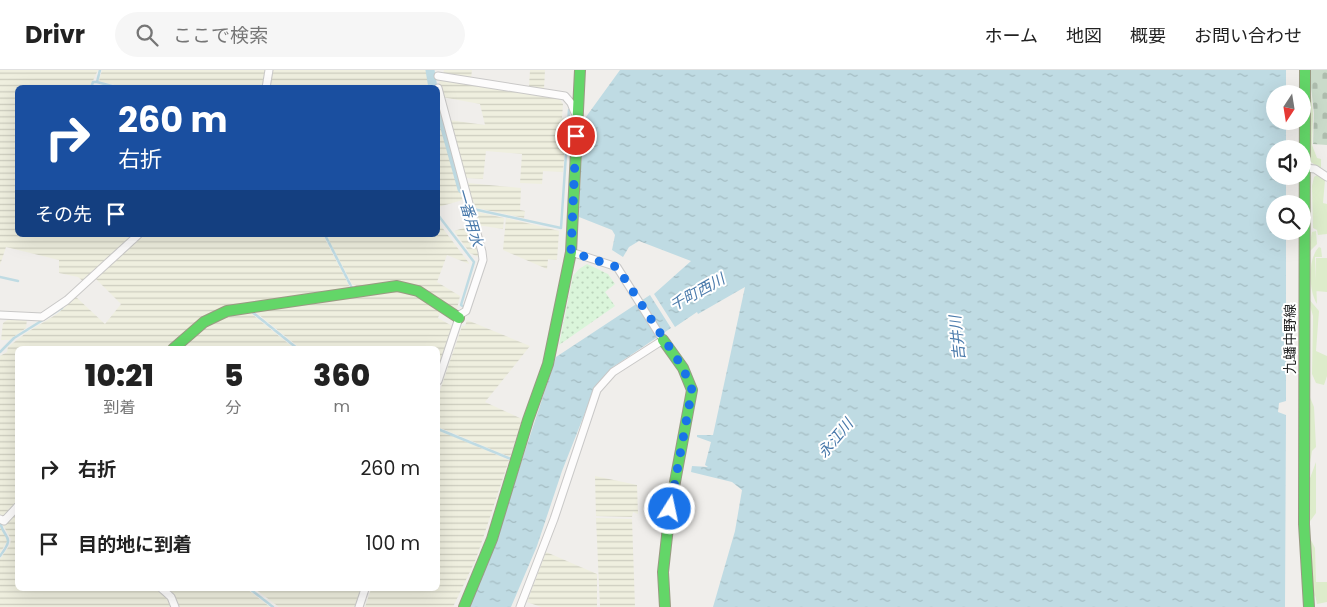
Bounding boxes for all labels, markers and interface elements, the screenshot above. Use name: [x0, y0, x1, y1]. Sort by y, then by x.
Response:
search box: [115, 12, 465, 57]
text: Drivr: [25, 18, 85, 51]
icon: search: [133, 21, 161, 49]
text: ここで検索: [173, 22, 268, 49]
text: ホーム: [985, 23, 1038, 48]
text: 地図: [1066, 23, 1102, 48]
text: 概要: [1130, 23, 1166, 48]
text: お問い合わせ: [1194, 23, 1302, 48]
north arrow: [1266, 85, 1311, 130]
map controls: [1266, 85, 1311, 240]
text: 260 m: [118, 95, 228, 144]
icon: right: [35, 105, 100, 170]
pin: [555, 115, 597, 157]
icon: arrive: [562, 122, 590, 150]
button: sound: [1266, 140, 1311, 185]
text: 右折: [118, 144, 162, 175]
water label: 一番用水: [452, 185, 489, 251]
button: search: [1266, 195, 1311, 240]
icon: arrive: [102, 200, 130, 228]
text: その先: [35, 201, 92, 228]
water label: 千町西川: [666, 267, 730, 316]
street label: 九蟠中野線: [1280, 304, 1300, 374]
water label: 吉井川: [944, 313, 970, 361]
text: 10:21: [85, 354, 154, 397]
text: 5: [224, 354, 243, 397]
text: 360: [313, 354, 370, 397]
text: m: [333, 395, 350, 418]
text: 到着: [103, 396, 135, 419]
text: 分: [225, 396, 241, 419]
water label: 永江川: [812, 412, 859, 462]
icon: right: [35, 455, 63, 483]
text: 260 m: [360, 455, 420, 482]
text: 右折: [78, 456, 116, 483]
position arrow: [643, 482, 695, 534]
icon: arrive: [35, 530, 63, 558]
text: 100 m: [365, 530, 420, 557]
text: 目的地に到着: [78, 531, 192, 558]

